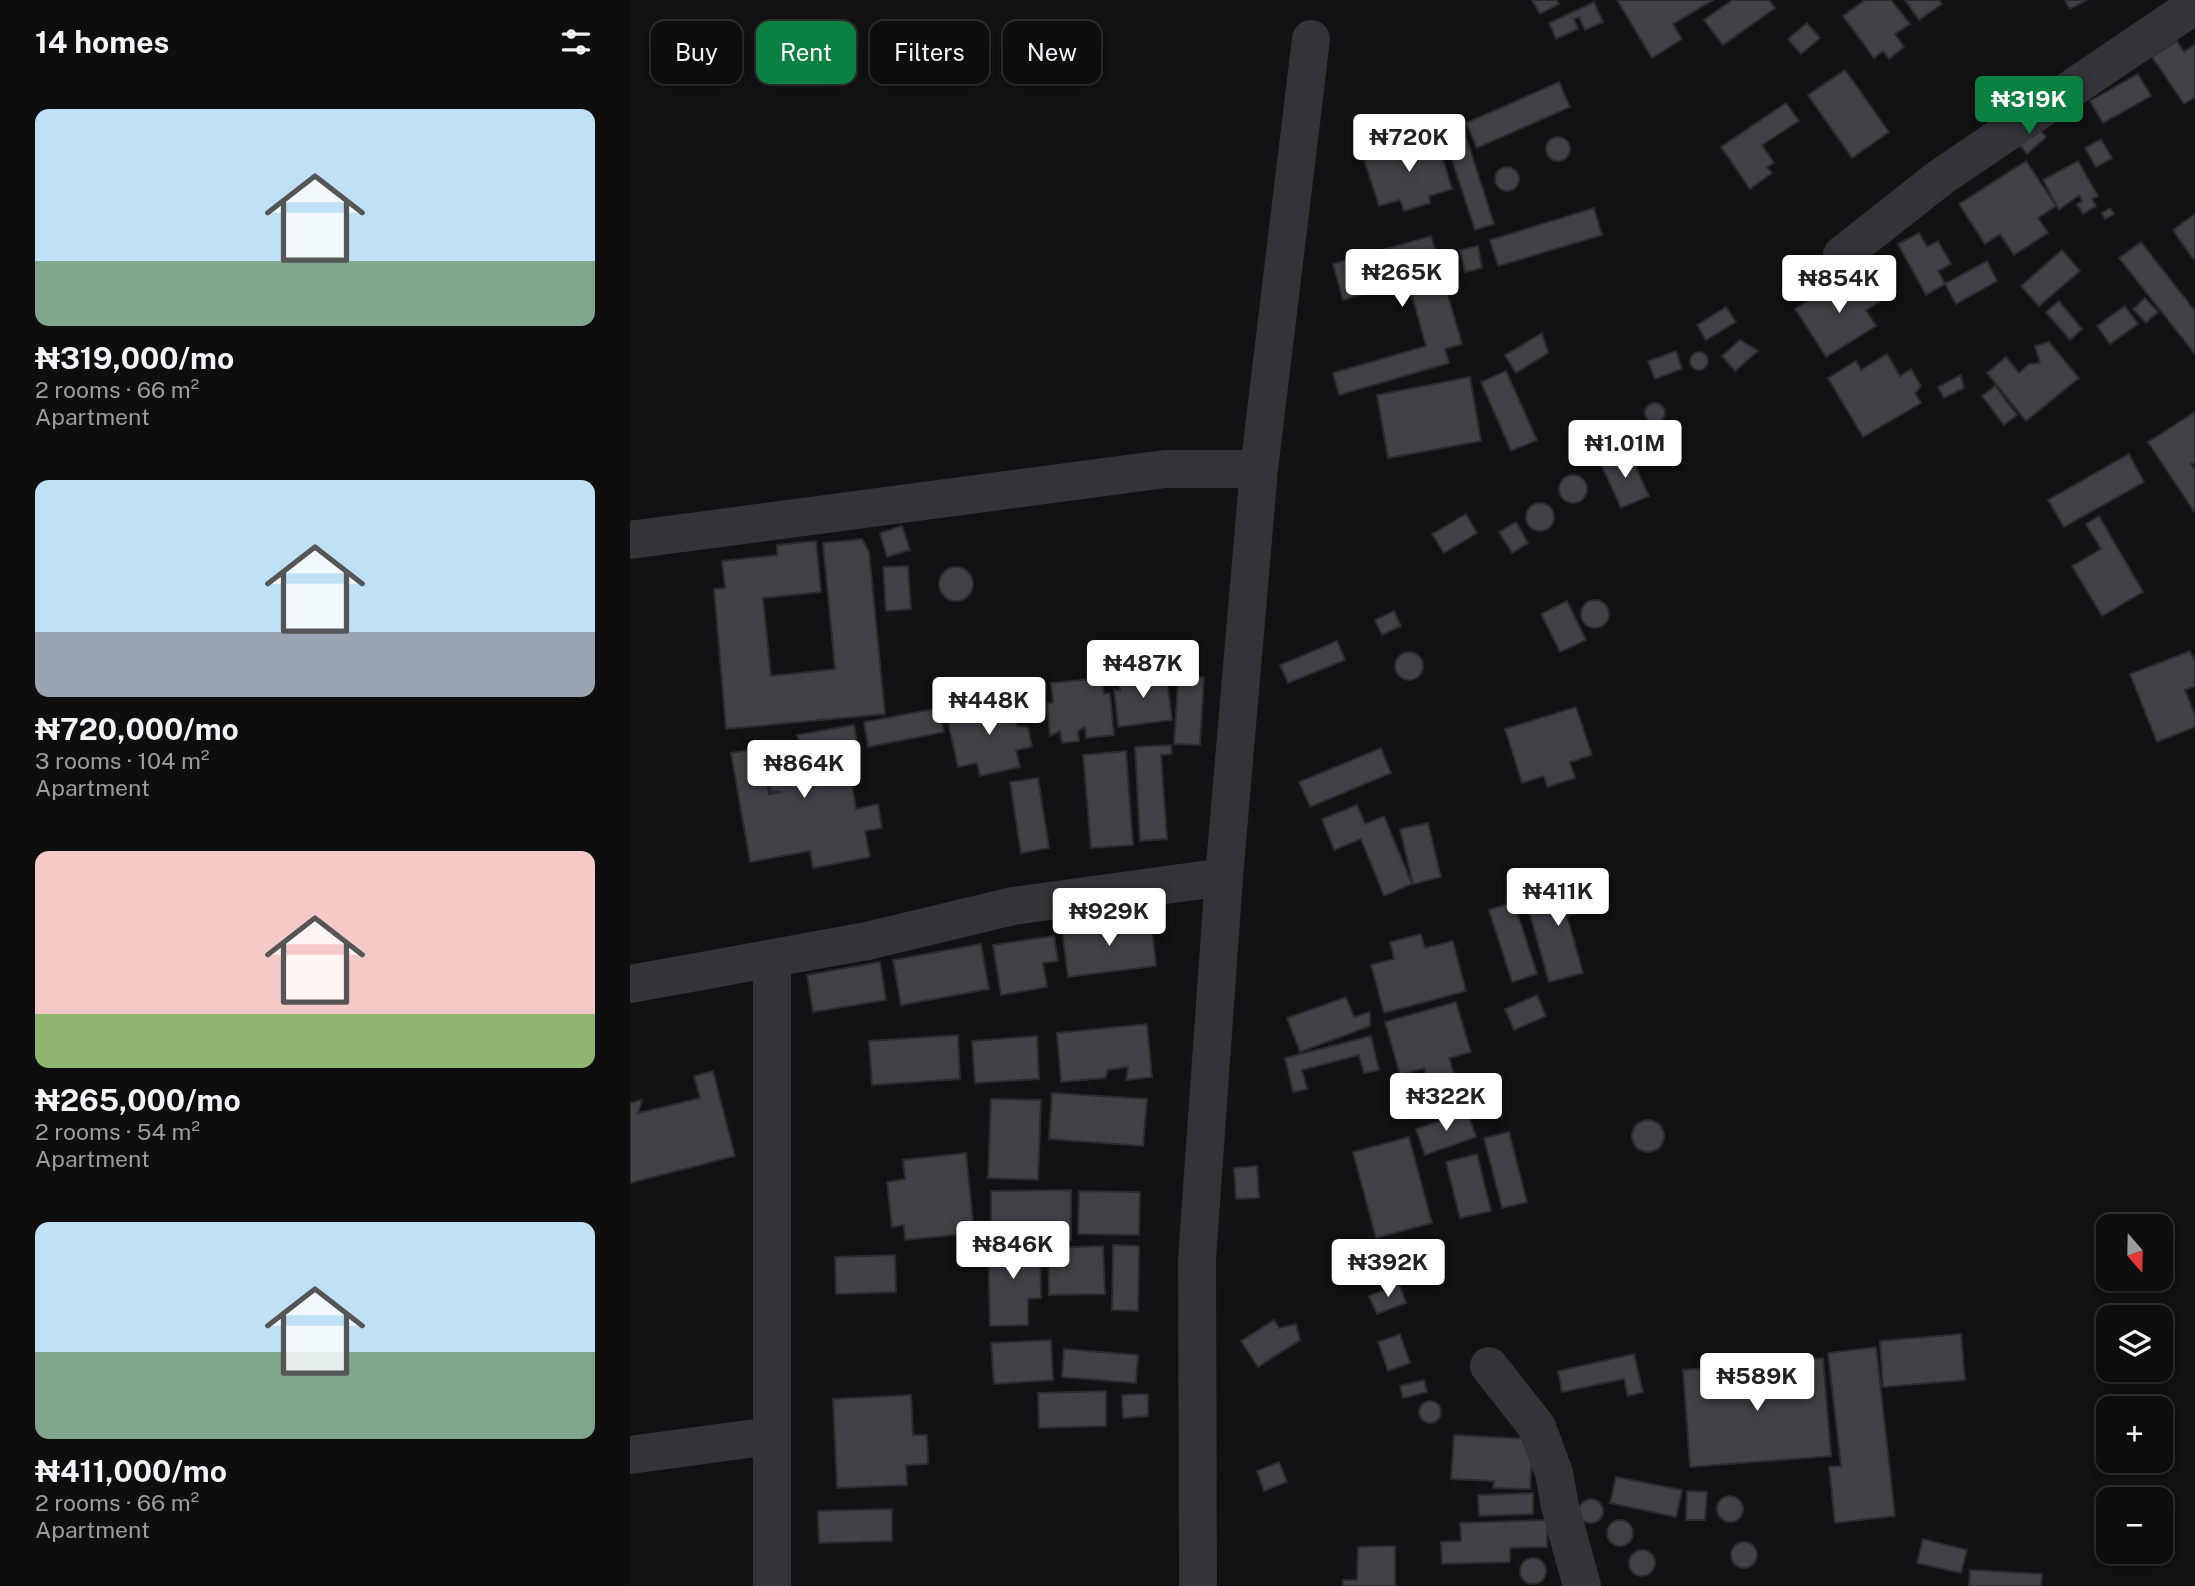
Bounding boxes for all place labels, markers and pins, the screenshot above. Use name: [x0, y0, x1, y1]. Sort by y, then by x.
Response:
pin: ₦319K: [1980, 76, 2078, 136]
pin: ₦720K: [1360, 114, 1458, 174]
pin: ₦265K: [1353, 250, 1451, 309]
pin: ₦854K: [1790, 256, 1888, 315]
pin: ₦1.01M: [1568, 420, 1682, 480]
pin: ₦487K: [1094, 640, 1192, 700]
pin: ₦448K: [940, 678, 1038, 737]
pin: ₦864K: [755, 740, 853, 800]
pin: ₦411K: [1509, 869, 1607, 928]
pin: ₦929K: [1060, 888, 1158, 948]
pin: ₦322K: [1397, 1074, 1495, 1133]
pin: ₦846K: [964, 1222, 1062, 1281]
pin: ₦392K: [1339, 1240, 1437, 1299]
pin: ₦589K: [1708, 1354, 1806, 1413]

